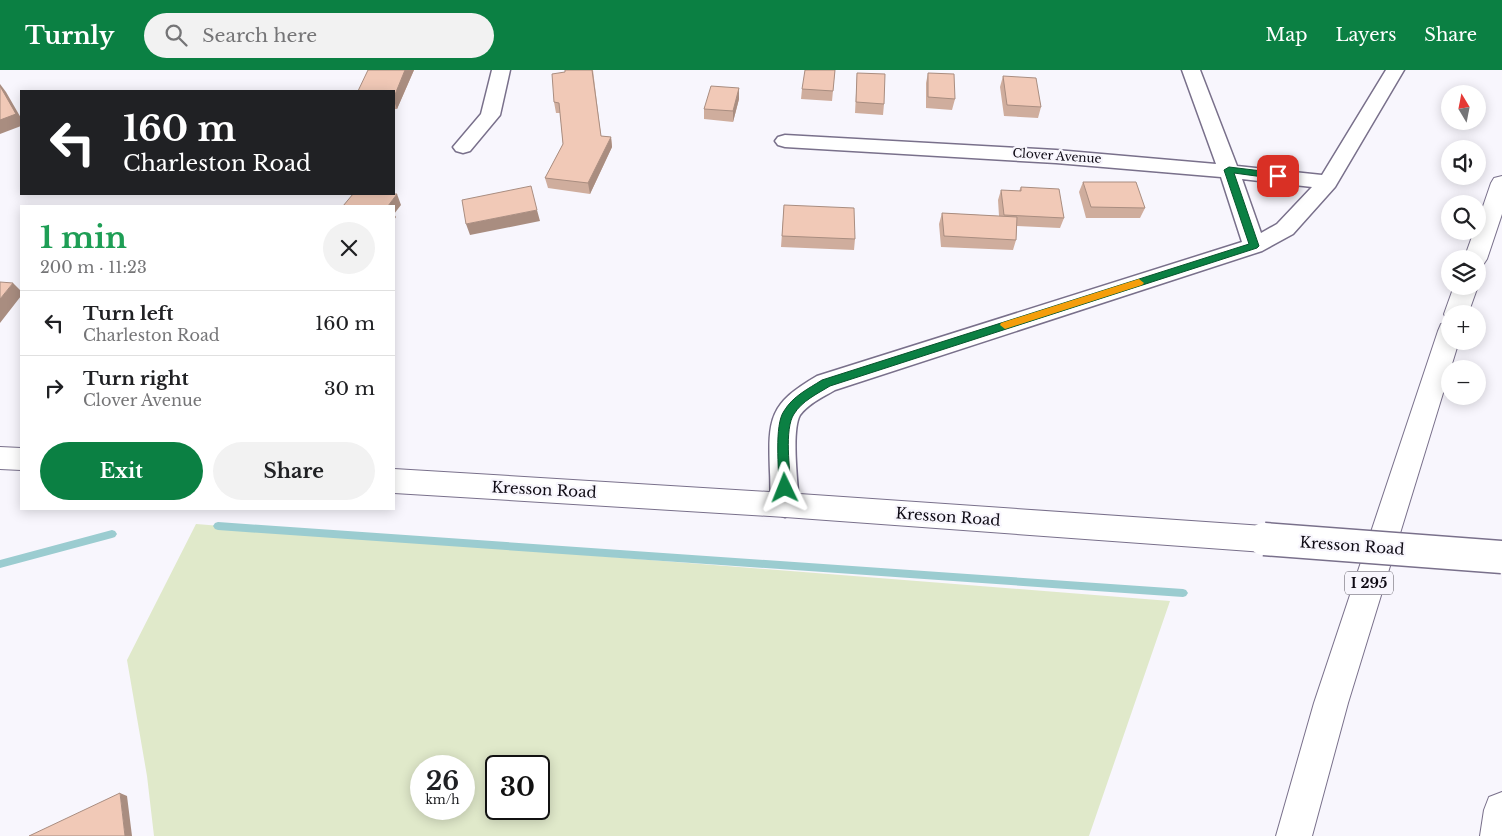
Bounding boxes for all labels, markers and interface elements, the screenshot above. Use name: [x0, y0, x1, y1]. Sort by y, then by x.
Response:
search box: [144, 13, 494, 58]
text: Turnly: [25, 21, 114, 50]
icon: search: [162, 21, 190, 49]
text: Search here: [202, 24, 317, 47]
text: Map: [1266, 24, 1307, 46]
text: Layers: [1335, 24, 1396, 46]
text: Share: [1424, 24, 1477, 46]
north arrow: [1441, 85, 1486, 130]
map controls: [1441, 85, 1486, 405]
text: 160 m: [123, 107, 236, 150]
icon: left: [40, 110, 105, 175]
button: sound: [1441, 140, 1486, 185]
street label: Clover Avenue: [1012, 145, 1102, 166]
text: Charleston Road: [123, 150, 311, 177]
pin: [1257, 155, 1299, 197]
icon: arrive: [1264, 162, 1292, 190]
button: search: [1441, 195, 1486, 240]
text: 1 min: [40, 219, 127, 256]
button: close: [323, 222, 375, 274]
button: layers: [1441, 250, 1486, 295]
text: 200 m · 11:23: [40, 257, 147, 277]
text: Turn left: [83, 302, 174, 325]
button: +: [1441, 305, 1486, 350]
icon: left: [40, 309, 68, 337]
text: 160 m: [315, 312, 375, 335]
text: Charleston Road: [83, 325, 220, 345]
button: −: [1441, 360, 1486, 405]
text: Turn right: [83, 367, 189, 390]
icon: right: [40, 374, 68, 402]
text: 30 m: [324, 377, 375, 400]
text: Clover Avenue: [83, 390, 202, 410]
button: Exit: [40, 442, 203, 500]
button: Share: [213, 442, 375, 500]
position arrow: [758, 461, 810, 513]
street label: Kresson Road: [491, 477, 597, 502]
street label: Kresson Road: [895, 503, 1001, 530]
street label: Kresson Road: [1299, 532, 1405, 559]
road number: I 295: [1345, 572, 1393, 594]
speed limit sign: 30: [485, 755, 550, 820]
text: 26: [426, 766, 459, 797]
text: km/h: [425, 792, 460, 807]

